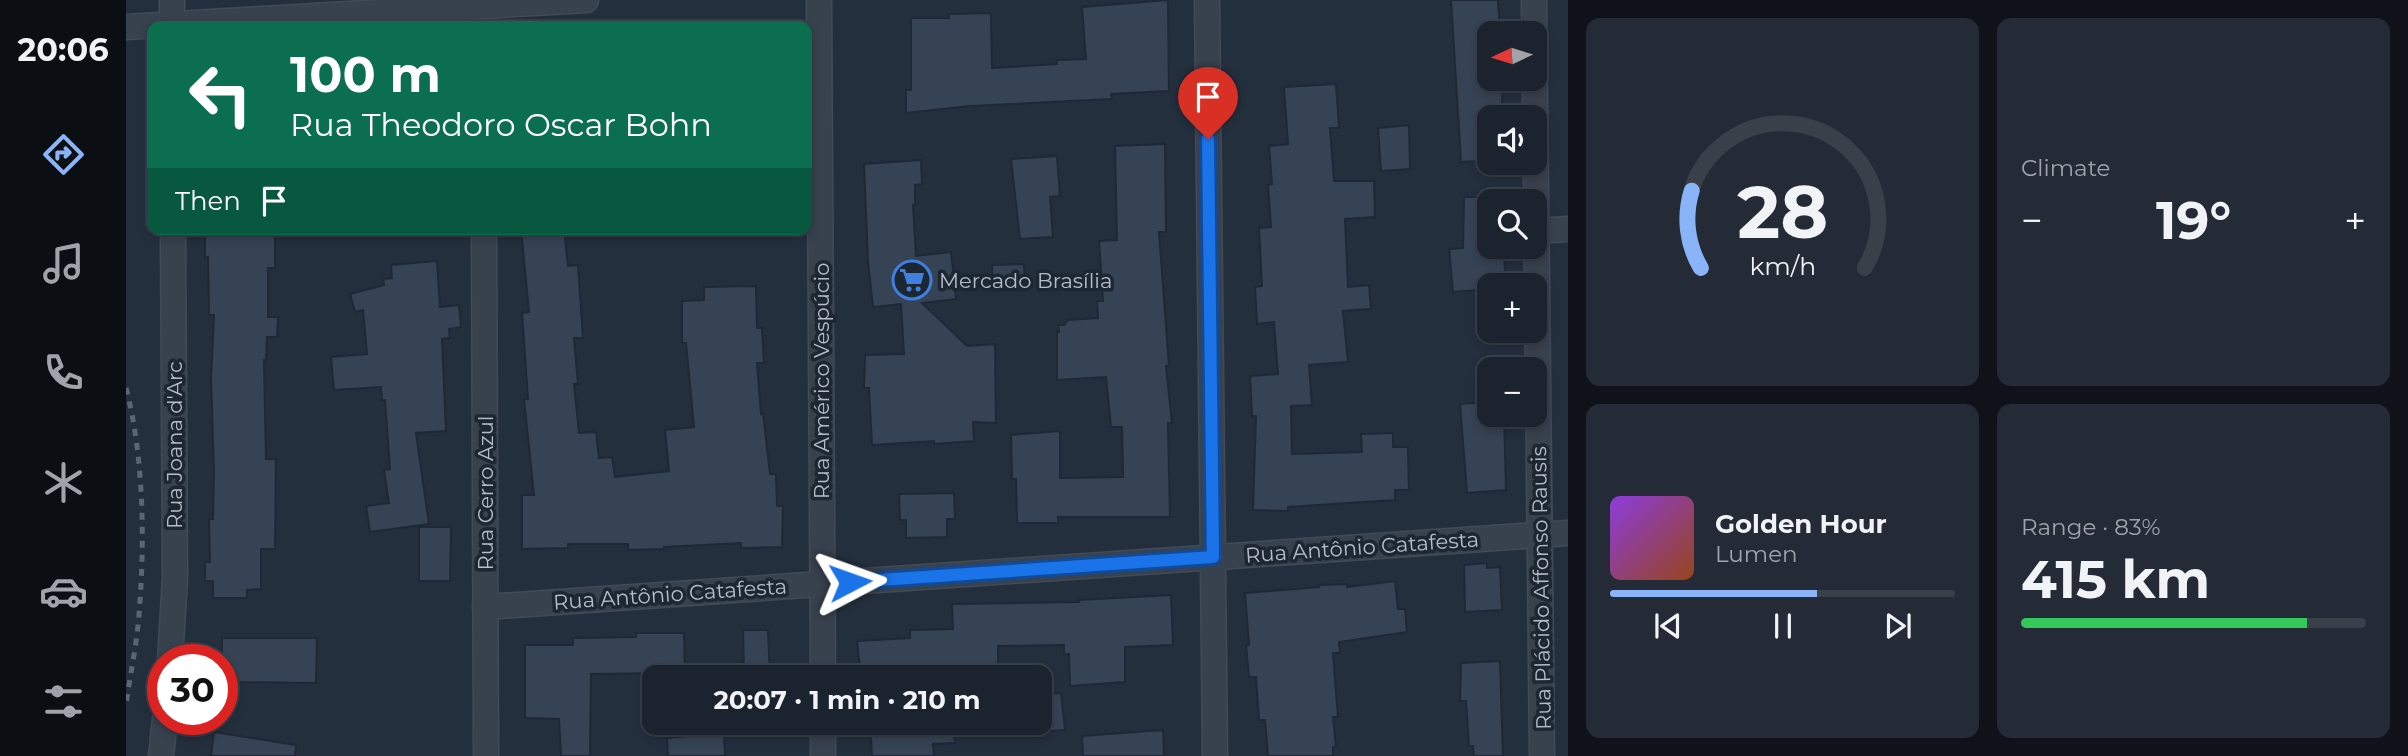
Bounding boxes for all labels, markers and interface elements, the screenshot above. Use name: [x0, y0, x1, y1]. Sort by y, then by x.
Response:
north arrow: [1477, 21, 1547, 91]
map controls: [1477, 21, 1547, 427]
text: 20:06: [17, 30, 109, 69]
text: 100 m: [290, 45, 441, 104]
icon: left: [175, 49, 266, 140]
pin: [1178, 67, 1238, 139]
icon: arrive: [1189, 78, 1227, 116]
text: Rua Theodoro Oscar Bohn: [290, 105, 712, 144]
button: sound: [1477, 105, 1547, 175]
icon: directions: [39, 130, 88, 179]
text: Climate: [2021, 154, 2110, 182]
text: 28: [1737, 168, 1828, 256]
icon: arrive: [255, 182, 293, 220]
text: Then: [175, 185, 241, 217]
button: search: [1477, 189, 1547, 259]
text: 19°: [2156, 189, 2231, 252]
text: −: [2021, 197, 2043, 244]
text: +: [2344, 197, 2366, 244]
icon: music: [39, 239, 88, 288]
text: km/h: [1749, 251, 1816, 281]
supermarket icon: Mercado Brasília: [891, 259, 933, 301]
street label: Rua Américo Vespúcio: [809, 263, 834, 499]
place label: Mercado Brasília: [939, 268, 1112, 293]
button: +: [1477, 273, 1547, 343]
icon: phone: [39, 348, 88, 397]
button: −: [1477, 357, 1547, 427]
street label: Rua Joana d'Arc: [162, 361, 187, 529]
street label: Rua Cerro Azul: [473, 416, 498, 570]
street label: Rua Plácido Affonso Rausis: [1526, 446, 1556, 730]
icon: climate: [39, 458, 88, 507]
text: Golden Hour: [1715, 508, 1887, 540]
text: Range · 83%: [2021, 513, 2161, 541]
street label: Rua Antônio Catafesta: [1244, 526, 1480, 568]
text: Lumen: [1715, 540, 1798, 568]
position arrow: [813, 545, 887, 619]
text: 415 km: [2021, 548, 2210, 611]
icon: car: [39, 567, 88, 616]
street label: Rua Antônio Catafesta: [552, 573, 788, 615]
icon: previous: [1649, 607, 1687, 645]
icon: pause: [1764, 607, 1802, 645]
icon: next: [1879, 607, 1917, 645]
speed limit sign: 30: [147, 644, 238, 735]
icon: filters: [39, 677, 88, 726]
text: 20:07 · 1 min · 210 m: [713, 684, 981, 716]

